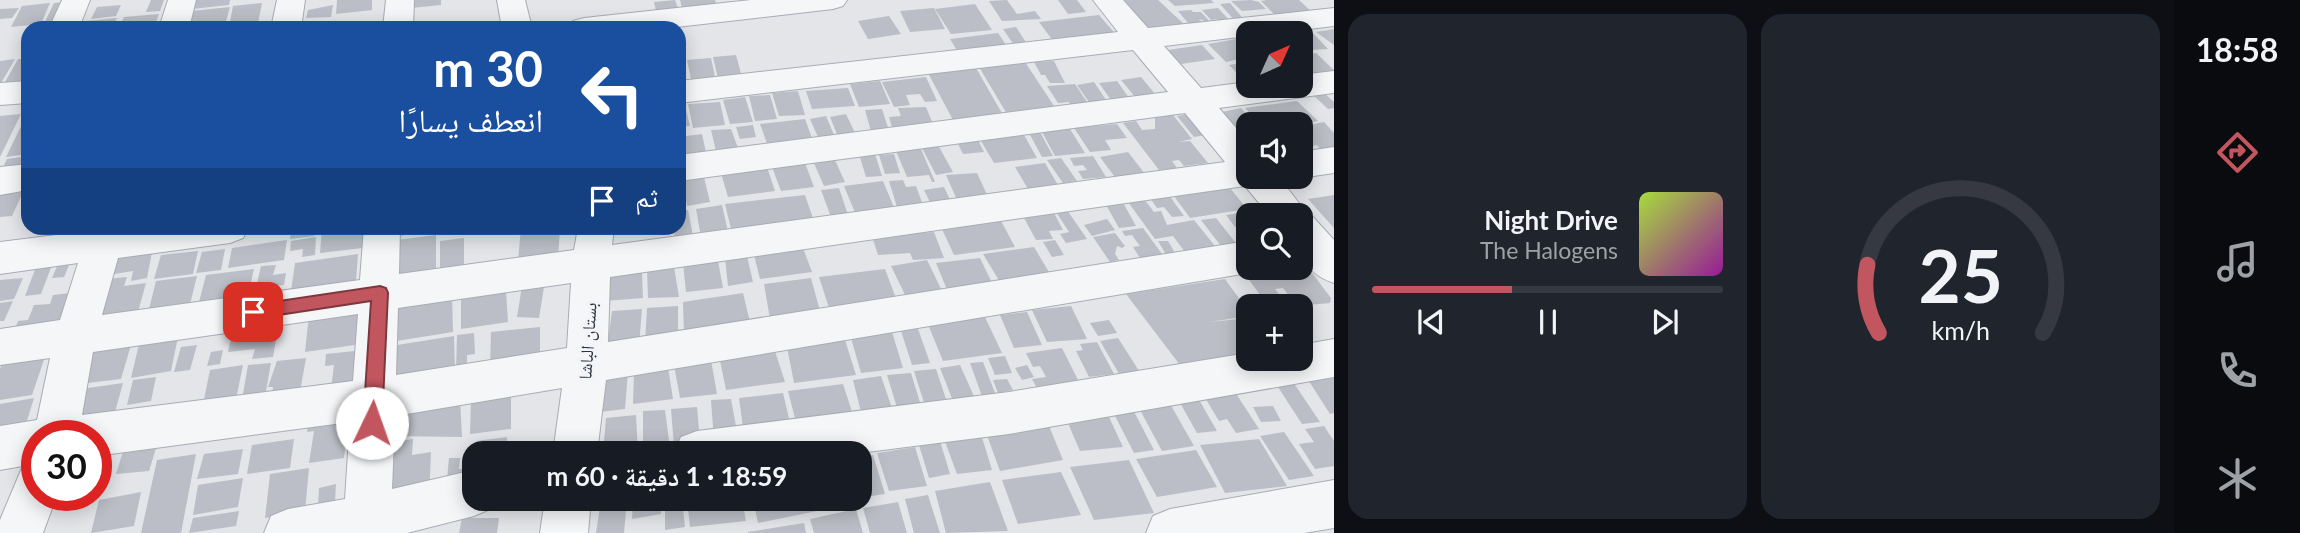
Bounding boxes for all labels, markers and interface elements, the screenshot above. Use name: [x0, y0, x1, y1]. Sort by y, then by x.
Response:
north arrow: [1236, 21, 1312, 98]
map controls: [1236, 21, 1313, 371]
text: 18:58: [2196, 30, 2278, 69]
text: 30 m: [433, 39, 543, 97]
icon: left: [567, 49, 658, 140]
text: انعطف يسارًا: [399, 100, 543, 139]
button: sound: [1236, 112, 1313, 189]
icon: directions: [2213, 128, 2262, 177]
text: ثم: [635, 181, 658, 213]
icon: arrive: [583, 182, 621, 220]
button: search: [1236, 203, 1313, 280]
text: Night Drive: [1484, 204, 1618, 236]
text: 25: [1918, 231, 2003, 319]
text: The Halogens: [1480, 236, 1618, 264]
icon: music: [2213, 237, 2262, 286]
pin: [223, 282, 283, 342]
icon: arrive: [234, 293, 272, 331]
button: +: [1236, 294, 1313, 371]
street label: بستان الباشا: [573, 302, 602, 380]
icon: previous: [1412, 303, 1450, 341]
icon: pause: [1529, 303, 1567, 341]
icon: next: [1646, 303, 1684, 341]
text: km/h: [1931, 314, 1990, 344]
icon: phone: [2213, 346, 2262, 395]
position arrow: [335, 386, 409, 460]
speed limit sign: 30: [21, 420, 112, 511]
icon: climate: [2213, 454, 2262, 503]
text: 18:59 · 1 دقيقة · 60 m: [547, 460, 787, 492]

